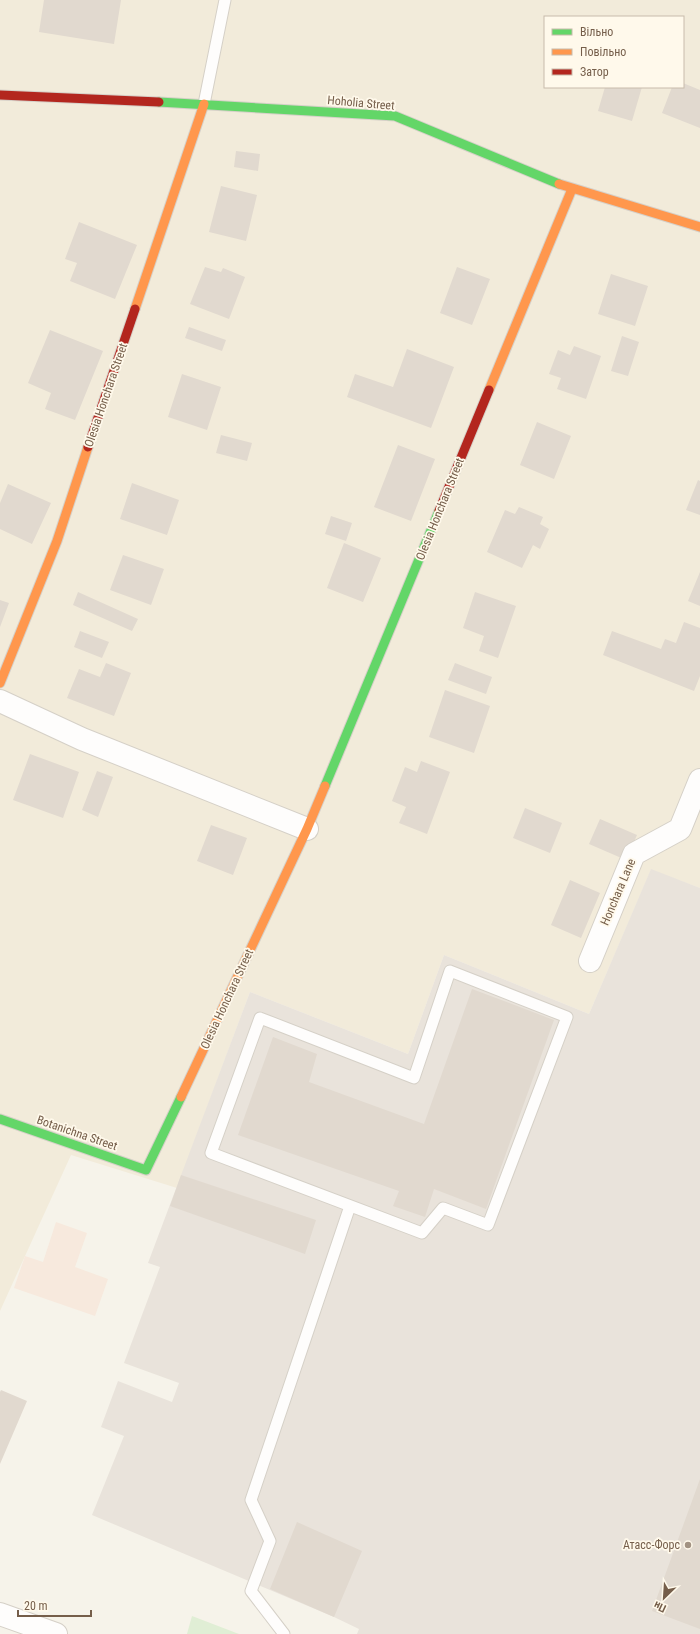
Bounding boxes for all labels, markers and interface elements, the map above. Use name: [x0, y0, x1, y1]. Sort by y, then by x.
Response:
legend: [544, 16, 684, 88]
text: Вільно: [580, 25, 613, 39]
text: Повільно: [580, 45, 626, 59]
text: Затор: [580, 65, 609, 79]
street label: Hoholia Street: [327, 93, 396, 113]
street label: Olesia Honchara Street: [82, 341, 130, 449]
street label: Olesia Honchara Street: [413, 456, 467, 562]
street label: Honchara Lane: [598, 856, 638, 927]
street label: Olesia Honchara Street: [198, 946, 257, 1051]
street label: Botanichna Street: [35, 1113, 120, 1153]
place label: Атасс-Форс: [623, 1538, 680, 1552]
marker: Атасс-Форс: [683, 1540, 693, 1550]
north arrow: [644, 1578, 684, 1618]
scale bar: [18, 1592, 91, 1618]
text: Пн: [652, 1598, 668, 1615]
text: 20 m: [24, 1599, 48, 1613]

